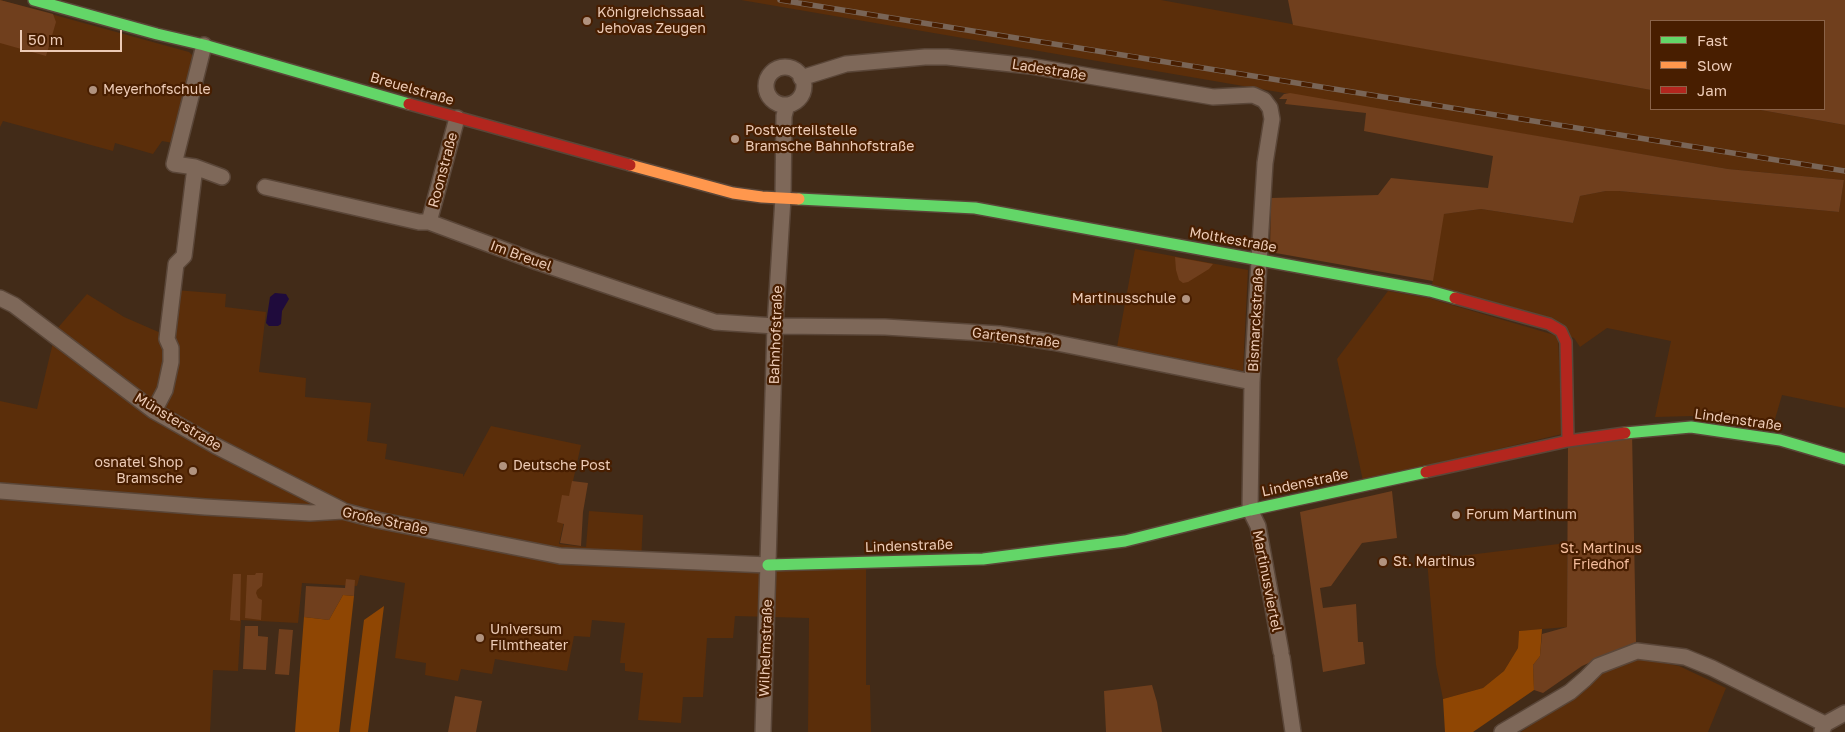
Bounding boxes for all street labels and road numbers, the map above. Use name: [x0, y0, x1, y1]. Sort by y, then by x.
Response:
street label: Ladestraße: [1011, 56, 1087, 84]
street label: Breuelstraße: [368, 69, 456, 109]
street label: Roonstraße: [425, 131, 461, 209]
street label: Moltkestraße: [1188, 224, 1278, 256]
street label: Im Breuel: [488, 237, 554, 275]
street label: Bismarckstraße: [1245, 268, 1267, 372]
street label: Bahnhofstraße: [766, 285, 786, 385]
street label: Gartenstraße: [971, 324, 1061, 352]
street label: Münsterstraße: [132, 390, 224, 454]
street label: Lindenstraße: [1693, 406, 1783, 434]
street label: Lindenstraße: [1260, 466, 1350, 500]
street label: Große Straße: [341, 504, 429, 538]
street label: Martinusviertel: [1249, 529, 1285, 633]
street label: Lindenstraße: [865, 536, 953, 556]
street label: Wilhelmstraße: [756, 599, 776, 697]

